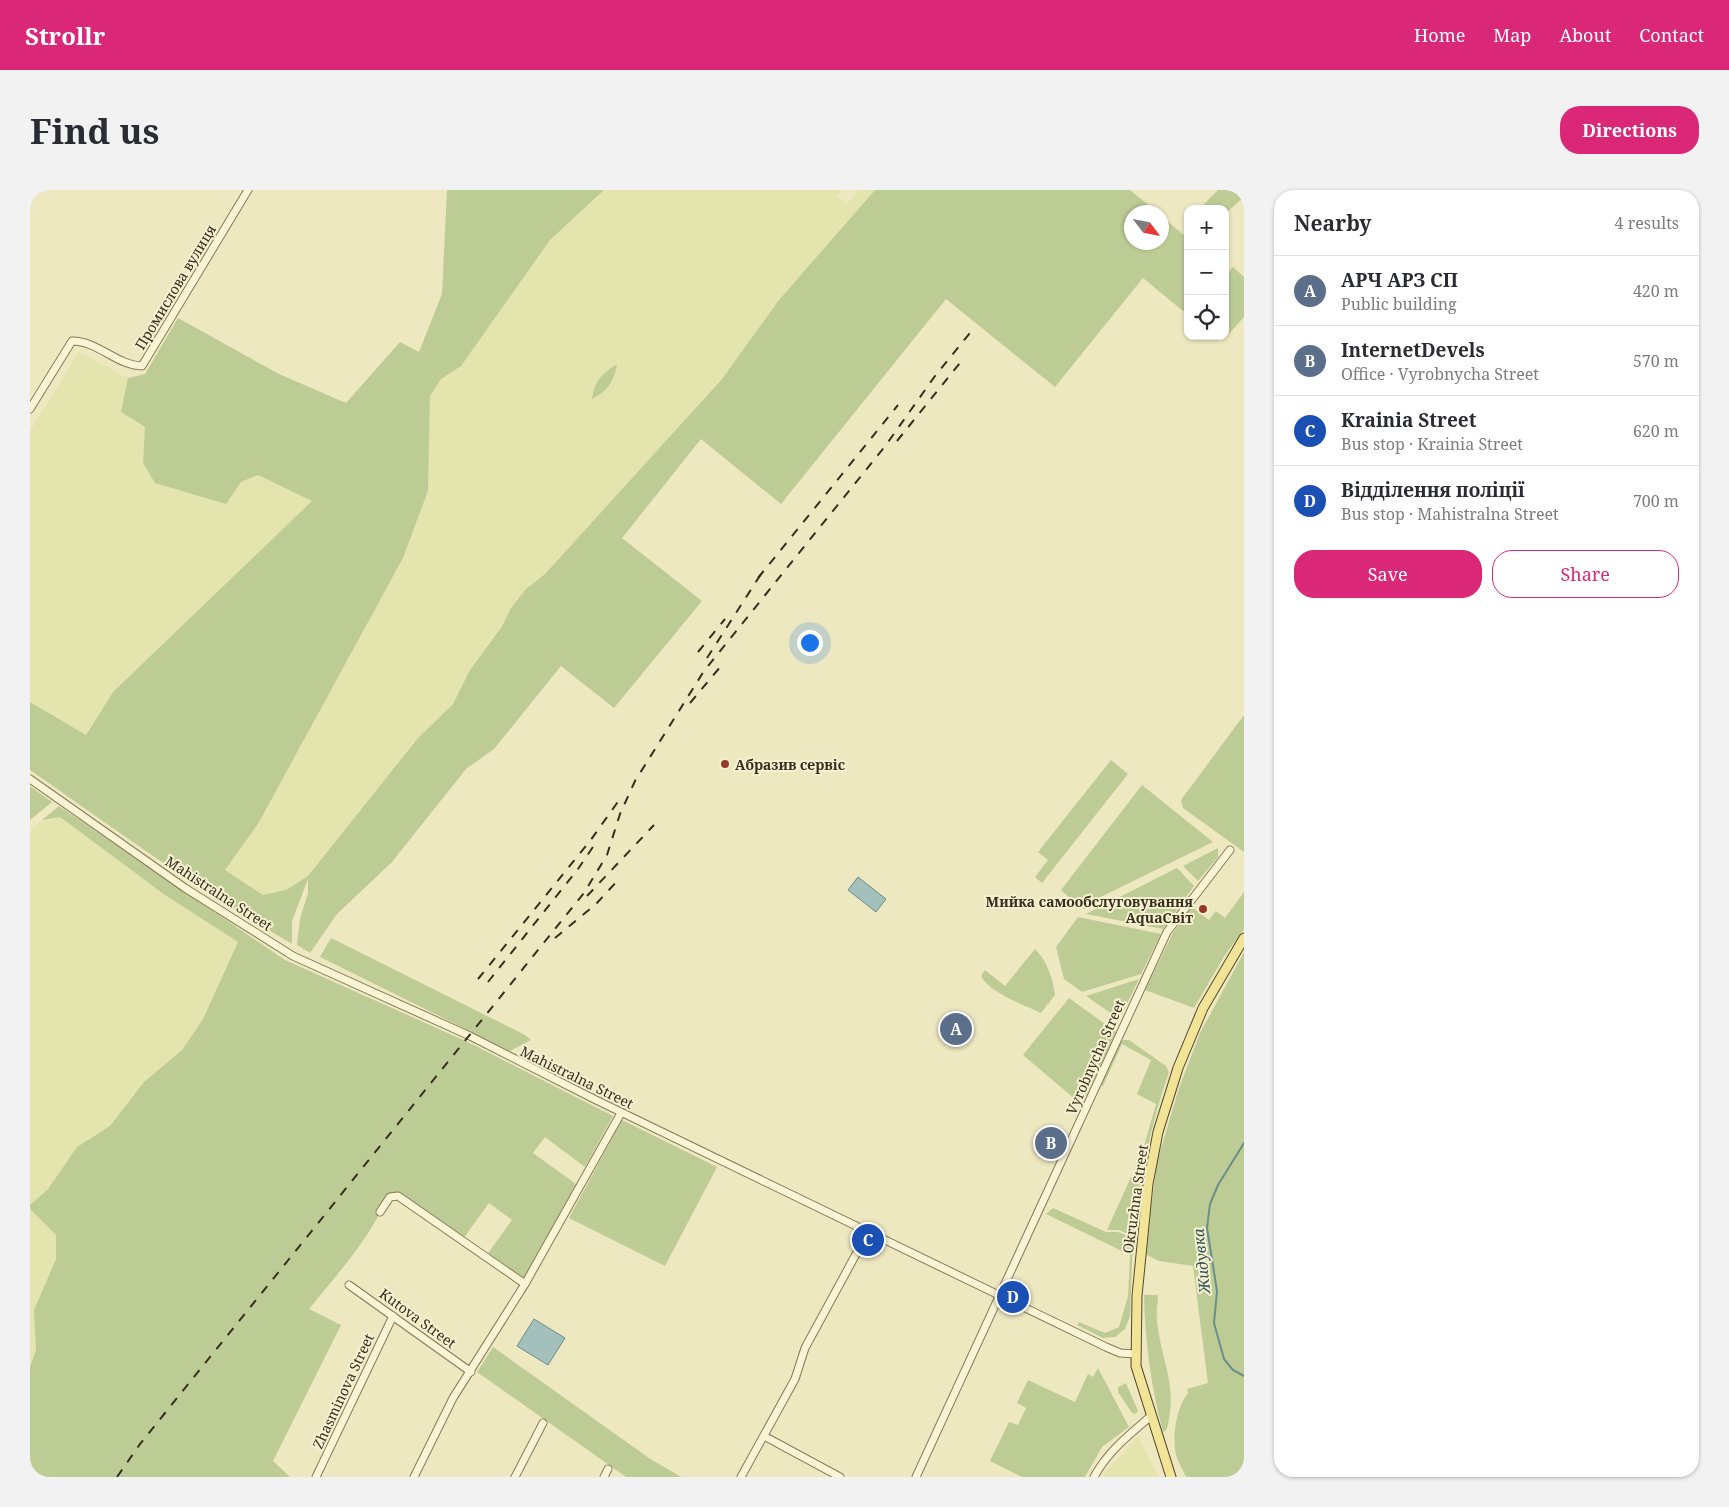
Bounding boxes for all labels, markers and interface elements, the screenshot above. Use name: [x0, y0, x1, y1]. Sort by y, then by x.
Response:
text: Strollr: [25, 19, 105, 52]
text: Home: [1414, 23, 1465, 47]
text: Map: [1493, 23, 1531, 47]
text: About: [1559, 23, 1611, 47]
text: Contact: [1639, 23, 1704, 47]
button: Directions: [1560, 106, 1699, 154]
text: Find us: [30, 107, 159, 154]
north arrow: [1124, 205, 1169, 250]
map controls: [1184, 205, 1229, 340]
button: +: [1184, 205, 1229, 250]
text: Nearby: [1294, 209, 1372, 237]
text: 4 results: [1615, 212, 1679, 234]
street label: Промислова вулиця: [130, 221, 220, 353]
button: −: [1184, 250, 1229, 295]
text: АРЧ АРЗ СП: [1341, 267, 1458, 293]
text: A: [1304, 280, 1316, 302]
text: 420 m: [1633, 280, 1679, 302]
text: Public building: [1341, 293, 1457, 315]
button: locate: [1184, 295, 1229, 340]
text: InternetDevels: [1341, 337, 1485, 363]
text: B: [1305, 350, 1315, 372]
text: 570 m: [1633, 350, 1679, 372]
text: Office · Vyrobnycha Street: [1341, 363, 1539, 385]
text: Krainia Street: [1341, 407, 1476, 433]
text: C: [1305, 420, 1315, 442]
text: 620 m: [1633, 420, 1679, 442]
text: Bus stop · Krainia Street: [1341, 433, 1523, 455]
text: Відділення поліції: [1341, 477, 1525, 503]
text: D: [1304, 490, 1316, 512]
text: 700 m: [1633, 490, 1679, 512]
text: Bus stop · Mahistralna Street: [1341, 503, 1559, 525]
button: Save: [1294, 550, 1482, 598]
button: Share: [1492, 550, 1679, 598]
your location: [797, 630, 823, 656]
place label: Абразив сервіс: [735, 755, 845, 774]
marker: Абразив сервіс: [719, 758, 731, 770]
street label: Mahistralna Street: [162, 851, 276, 935]
place label: Мийка самообслуговування AquaСвіт: [986, 892, 1193, 927]
marker: Мийка самообслуговування AquaСвіт: [1197, 903, 1209, 915]
street label: Vyrobnycha Street: [1061, 997, 1129, 1117]
pin: A: [940, 1010, 972, 1048]
street label: Mahistralna Street: [517, 1041, 637, 1113]
pin: B: [1035, 1124, 1067, 1162]
street label: Okruzhna Street: [1118, 1143, 1152, 1255]
pin: C: [852, 1221, 884, 1259]
water label: Жидувка: [1188, 1227, 1215, 1296]
pin: D: [997, 1278, 1029, 1316]
street label: Kutova Street: [376, 1284, 460, 1352]
street label: Zhasminova Street: [308, 1330, 378, 1452]

